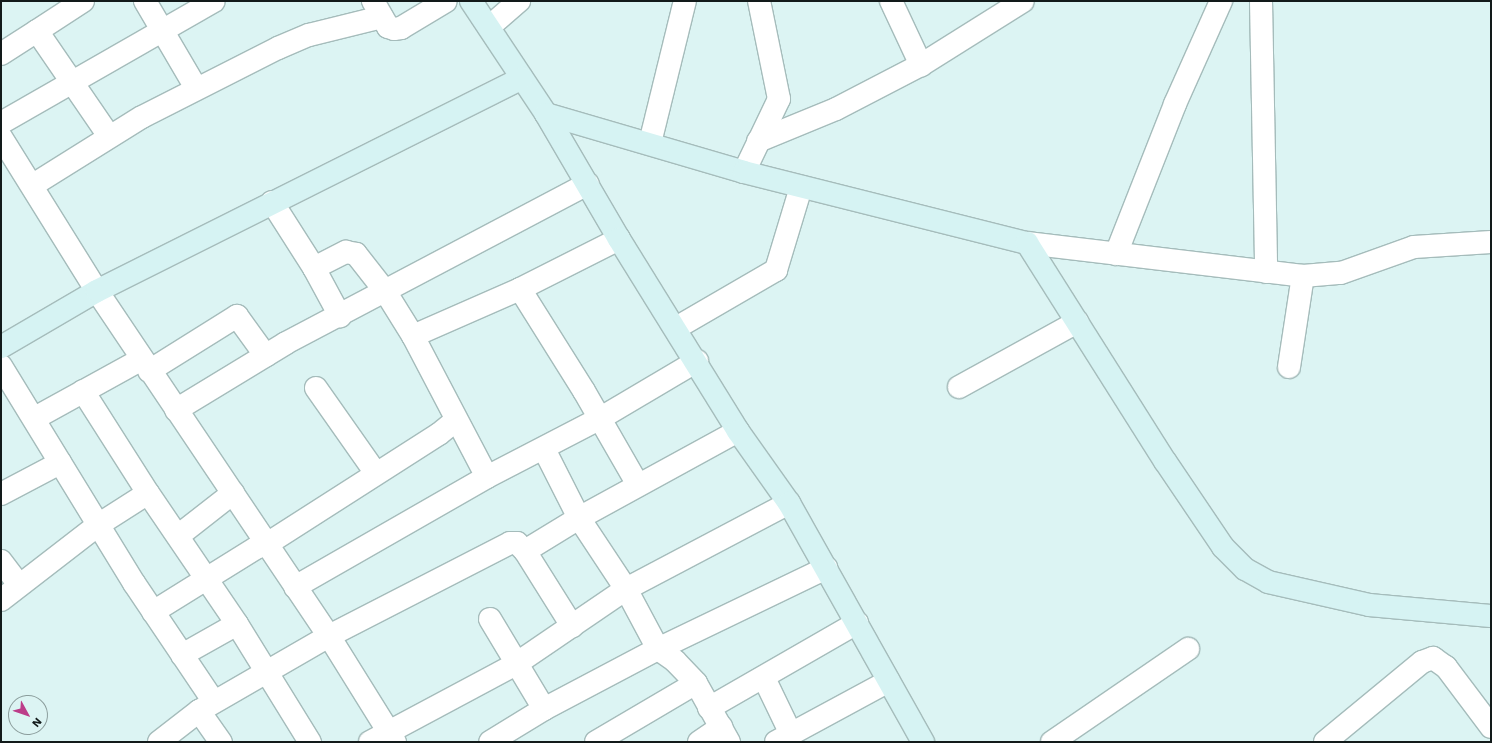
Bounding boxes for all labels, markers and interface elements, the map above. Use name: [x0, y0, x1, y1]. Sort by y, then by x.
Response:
north arrow: [8, 695, 48, 735]
text: N: [29, 715, 44, 730]

